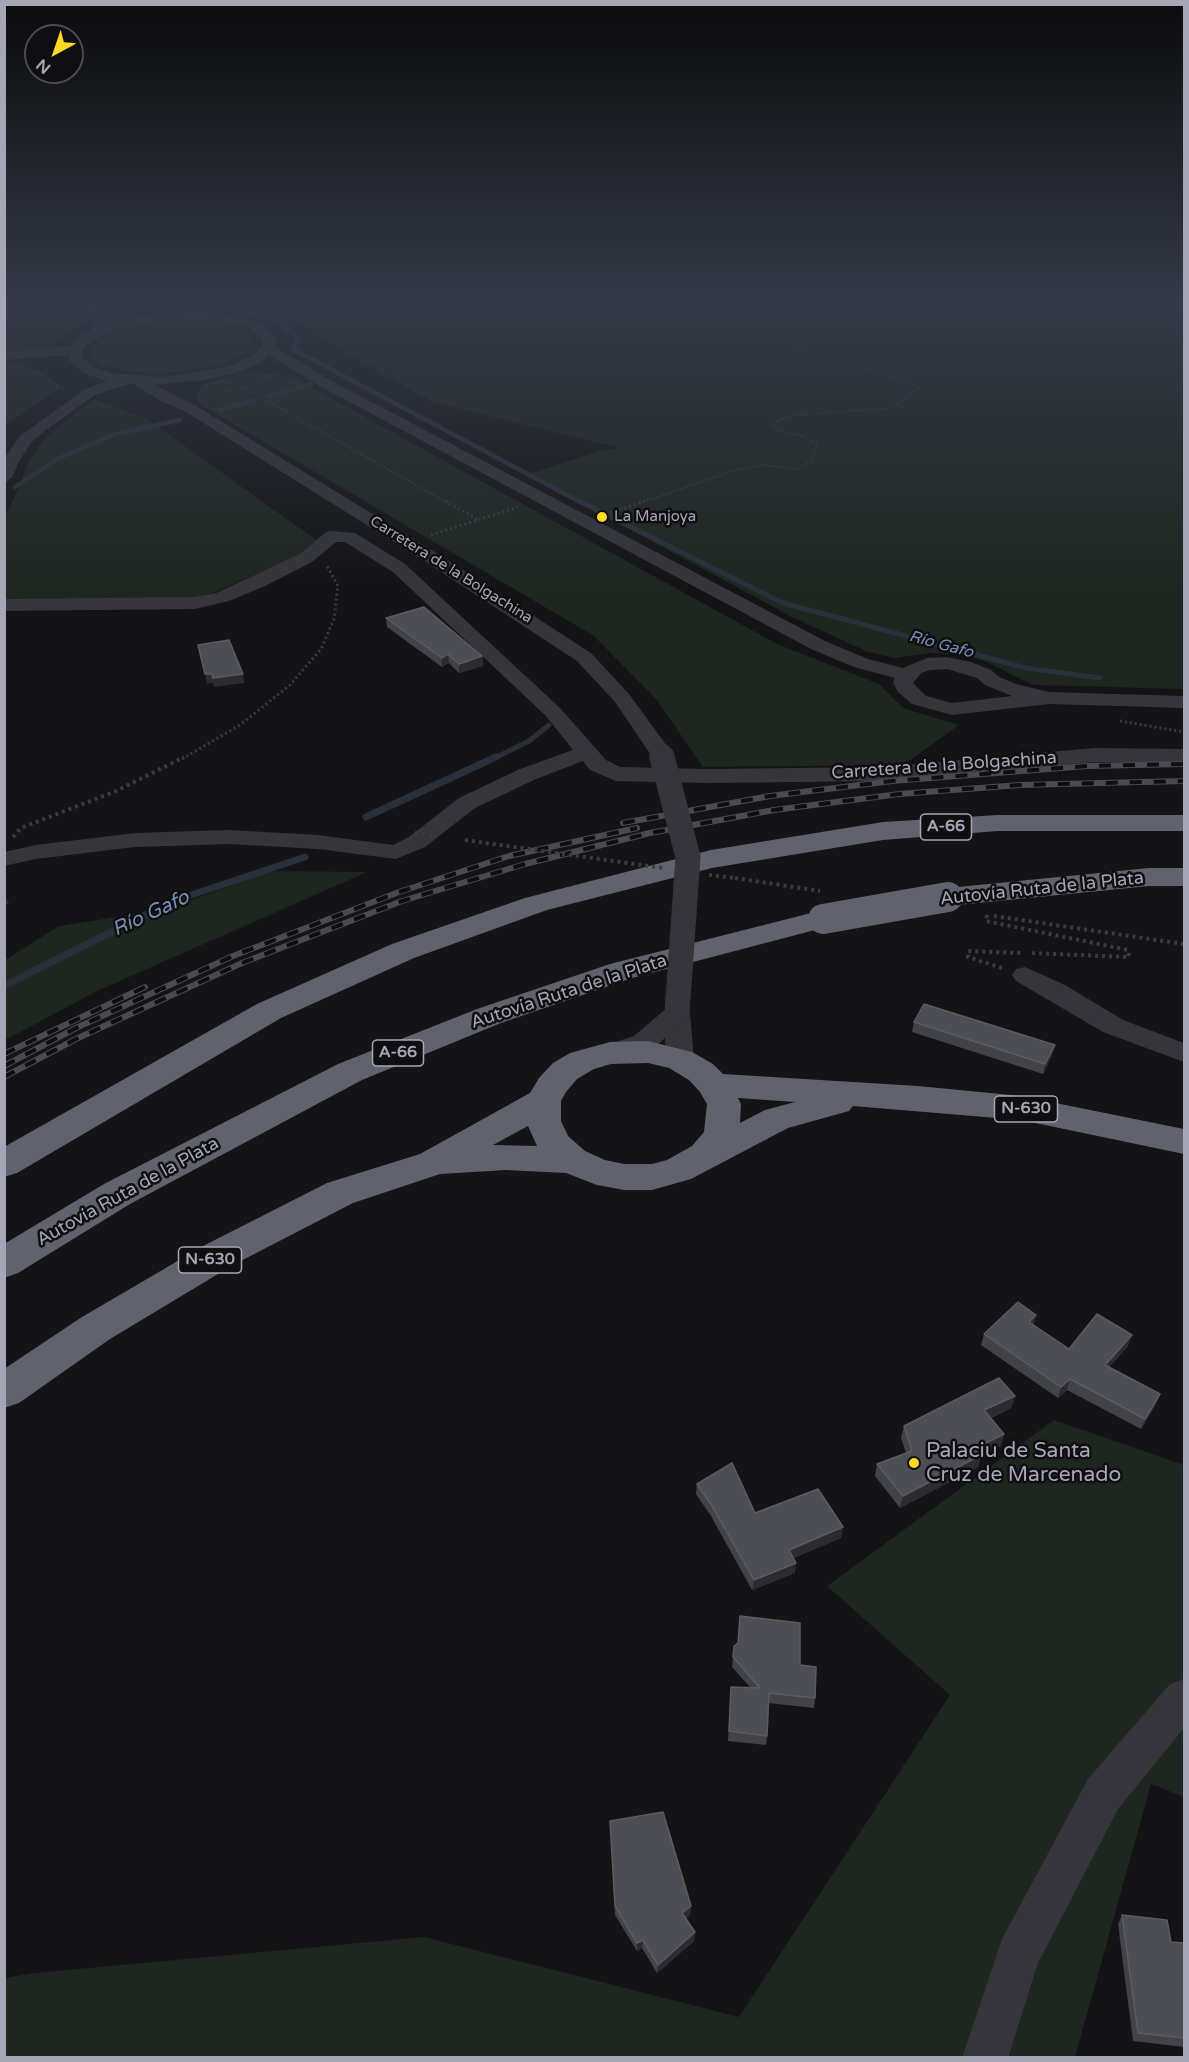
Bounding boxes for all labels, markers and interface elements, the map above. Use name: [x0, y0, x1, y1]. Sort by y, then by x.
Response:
north arrow: [24, 24, 84, 84]
text: N: [32, 54, 55, 78]
place label: La Manjoya: [614, 508, 696, 526]
marker: La Manjoya: [595, 510, 609, 524]
street label: Carretera de la Bolgachina: [366, 512, 536, 628]
water label: Río Gafo: [907, 627, 975, 663]
street label: Carretera de la Bolgachina: [831, 747, 1057, 785]
road number: A-66: [920, 814, 972, 840]
street label: Autovía Ruta de la Plata: [939, 868, 1145, 910]
water label: Río Gafo: [109, 886, 193, 942]
street label: Autovía Ruta de la Plata: [468, 950, 670, 1034]
road number: A-66: [372, 1040, 424, 1066]
road number: N-630: [994, 1096, 1058, 1122]
street label: Autovía Ruta de la Plata: [33, 1133, 223, 1251]
road number: N-630: [178, 1247, 242, 1273]
place label: Palaciu de Santa Cruz de Marcenado: [926, 1438, 1121, 1488]
marker: Palaciu de Santa Cruz de Marcenado: [907, 1456, 921, 1470]

